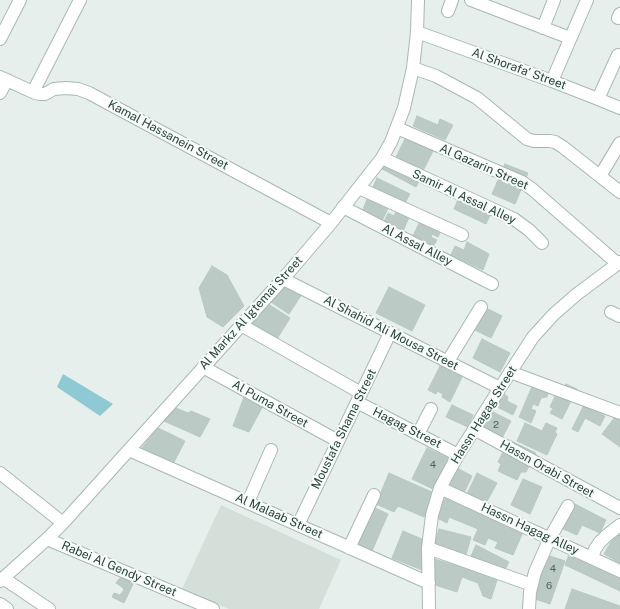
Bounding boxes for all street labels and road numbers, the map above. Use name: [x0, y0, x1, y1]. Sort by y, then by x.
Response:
street label: Al Shorafa' Street: [470, 45, 568, 93]
street label: Kamal Hassanein Street: [105, 97, 231, 173]
street label: Al Gazarin Street: [437, 141, 531, 193]
street label: Samir Al Assal Alley: [410, 167, 518, 227]
street label: Al Assal Alley: [379, 221, 455, 269]
street label: Al Markz Al Igtemai Street: [196, 253, 306, 373]
street label: Al Shahid Ali Mousa Street: [321, 293, 461, 373]
street label: Hassn Hagag Street: [448, 363, 520, 467]
street label: Moustafa Shama Street: [309, 366, 379, 492]
street label: Al Puma Street: [229, 377, 311, 431]
street label: Hagag Street: [370, 405, 444, 451]
street label: Hassn Orabi Street: [497, 437, 597, 501]
street label: Al Malaab Street: [233, 490, 325, 542]
street label: Hassn Hagag Alley: [479, 500, 581, 558]
street label: Rabei Al Gendy Street: [59, 538, 179, 600]

